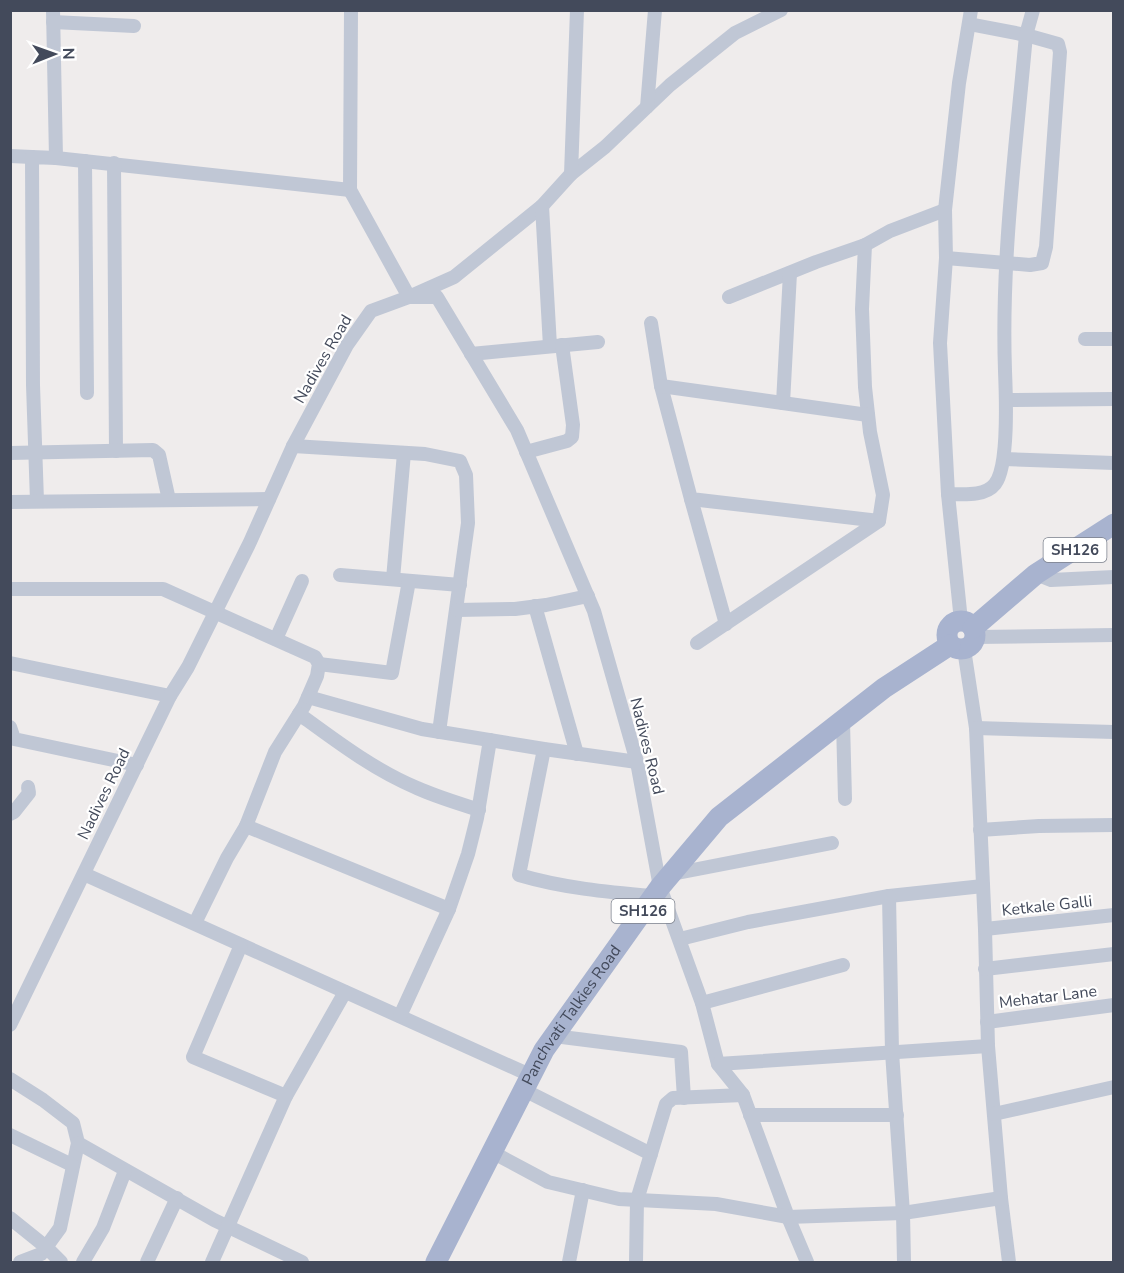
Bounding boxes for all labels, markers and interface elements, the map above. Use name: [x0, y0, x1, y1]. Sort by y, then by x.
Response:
north arrow: [24, 24, 84, 84]
text: N: [57, 48, 79, 60]
street label: Nadives Road: [289, 311, 357, 407]
road number: SH126: [1044, 538, 1106, 562]
street label: Nadives Road: [624, 695, 670, 797]
street label: Nadives Road: [72, 745, 136, 843]
street label: Ketkale Galli: [1001, 890, 1093, 922]
road number: SH126: [612, 899, 674, 923]
street label: Panchvati Talkies Road: [517, 941, 626, 1089]
street label: Mehatar Lane: [998, 980, 1098, 1014]

